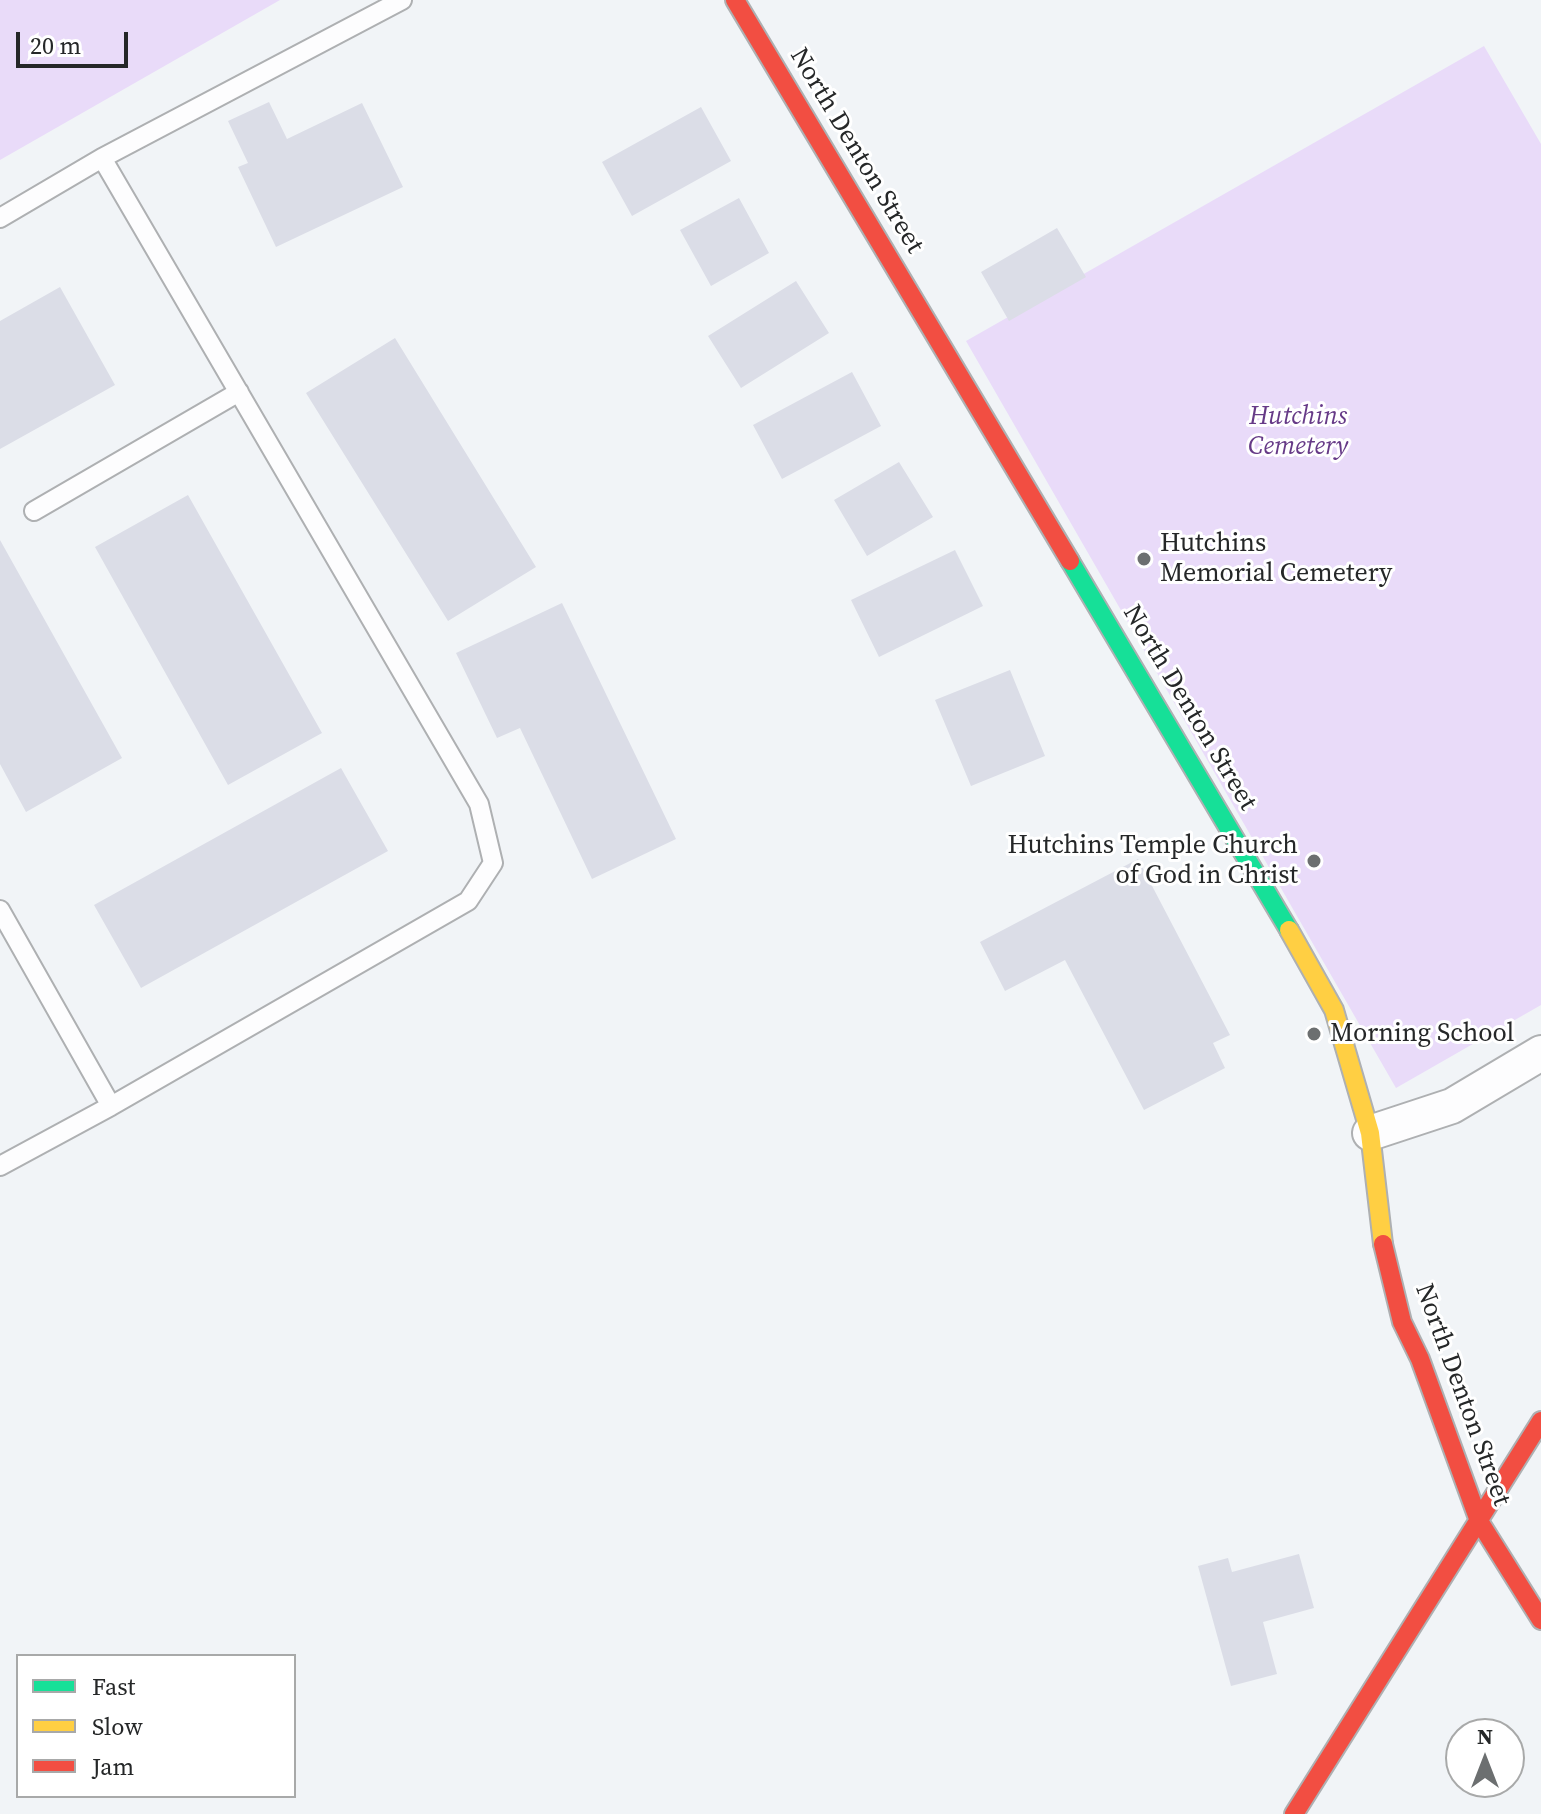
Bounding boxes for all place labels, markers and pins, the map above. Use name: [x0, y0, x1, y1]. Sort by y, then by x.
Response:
place label: Hutchins Memorial Cemetery: [1160, 528, 1392, 590]
marker: Hutchins Memorial Cemetery: [1135, 550, 1153, 568]
place label: Hutchins Temple Church of God in Christ: [1008, 830, 1298, 892]
marker: Hutchins Temple Church of God in Christ: [1305, 852, 1323, 870]
place label: Morning School: [1330, 1018, 1514, 1050]
marker: Morning School: [1305, 1025, 1323, 1043]

